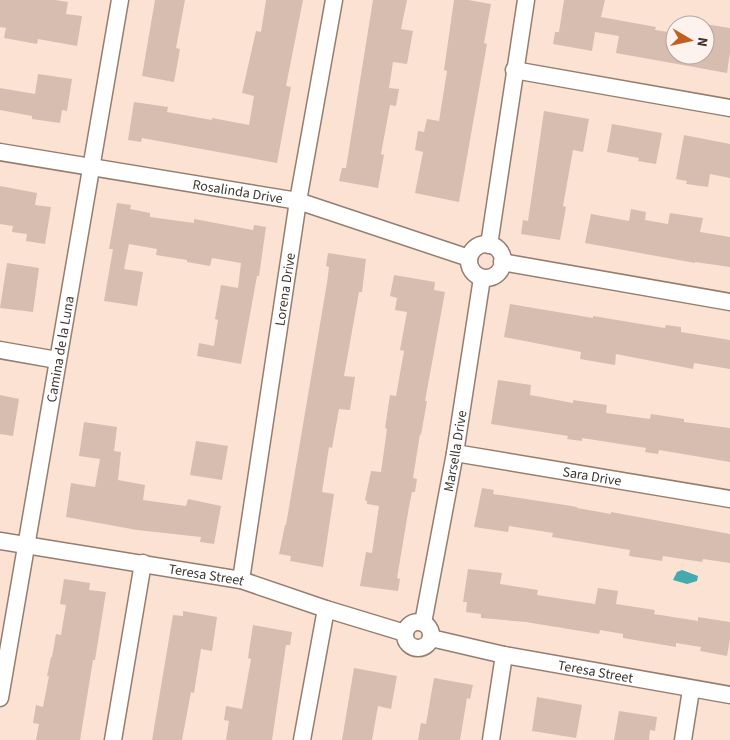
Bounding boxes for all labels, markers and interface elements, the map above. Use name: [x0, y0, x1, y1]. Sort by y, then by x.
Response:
north arrow: [665, 15, 715, 65]
text: N: [691, 36, 712, 48]
street label: Rosalinda Drive: [191, 175, 284, 209]
street label: Lorena Drive: [270, 251, 301, 327]
street label: Camina de la Luna: [42, 295, 80, 404]
street label: Marsella Drive: [439, 409, 472, 494]
street label: Sara Drive: [561, 462, 623, 492]
street label: Teresa Street: [167, 559, 247, 591]
street label: Teresa Street: [556, 656, 635, 689]

